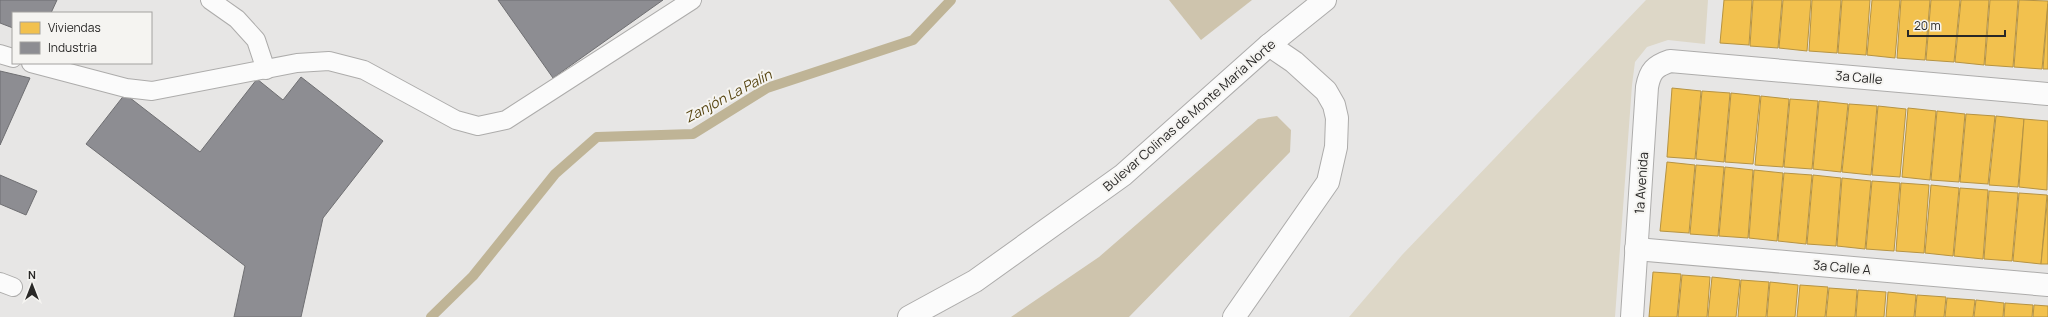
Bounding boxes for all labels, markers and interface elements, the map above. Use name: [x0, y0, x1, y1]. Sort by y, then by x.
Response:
legend: [12, 12, 152, 64]
scale bar: [1908, 12, 2005, 38]
text: 20 m: [1914, 17, 1941, 34]
text: Viviendas: [48, 19, 101, 36]
street label: Bulevar Colinas de Monte María Norte: [1099, 35, 1279, 195]
text: Industria: [48, 39, 97, 56]
water label: Zanjón La Palín: [681, 64, 775, 126]
street label: 3a Calle: [1835, 66, 1884, 88]
street label: 1a Avenida: [1630, 151, 1652, 215]
street label: 3a Calle A: [1812, 256, 1872, 278]
north arrow: [12, 265, 52, 305]
text: N: [28, 267, 36, 282]

